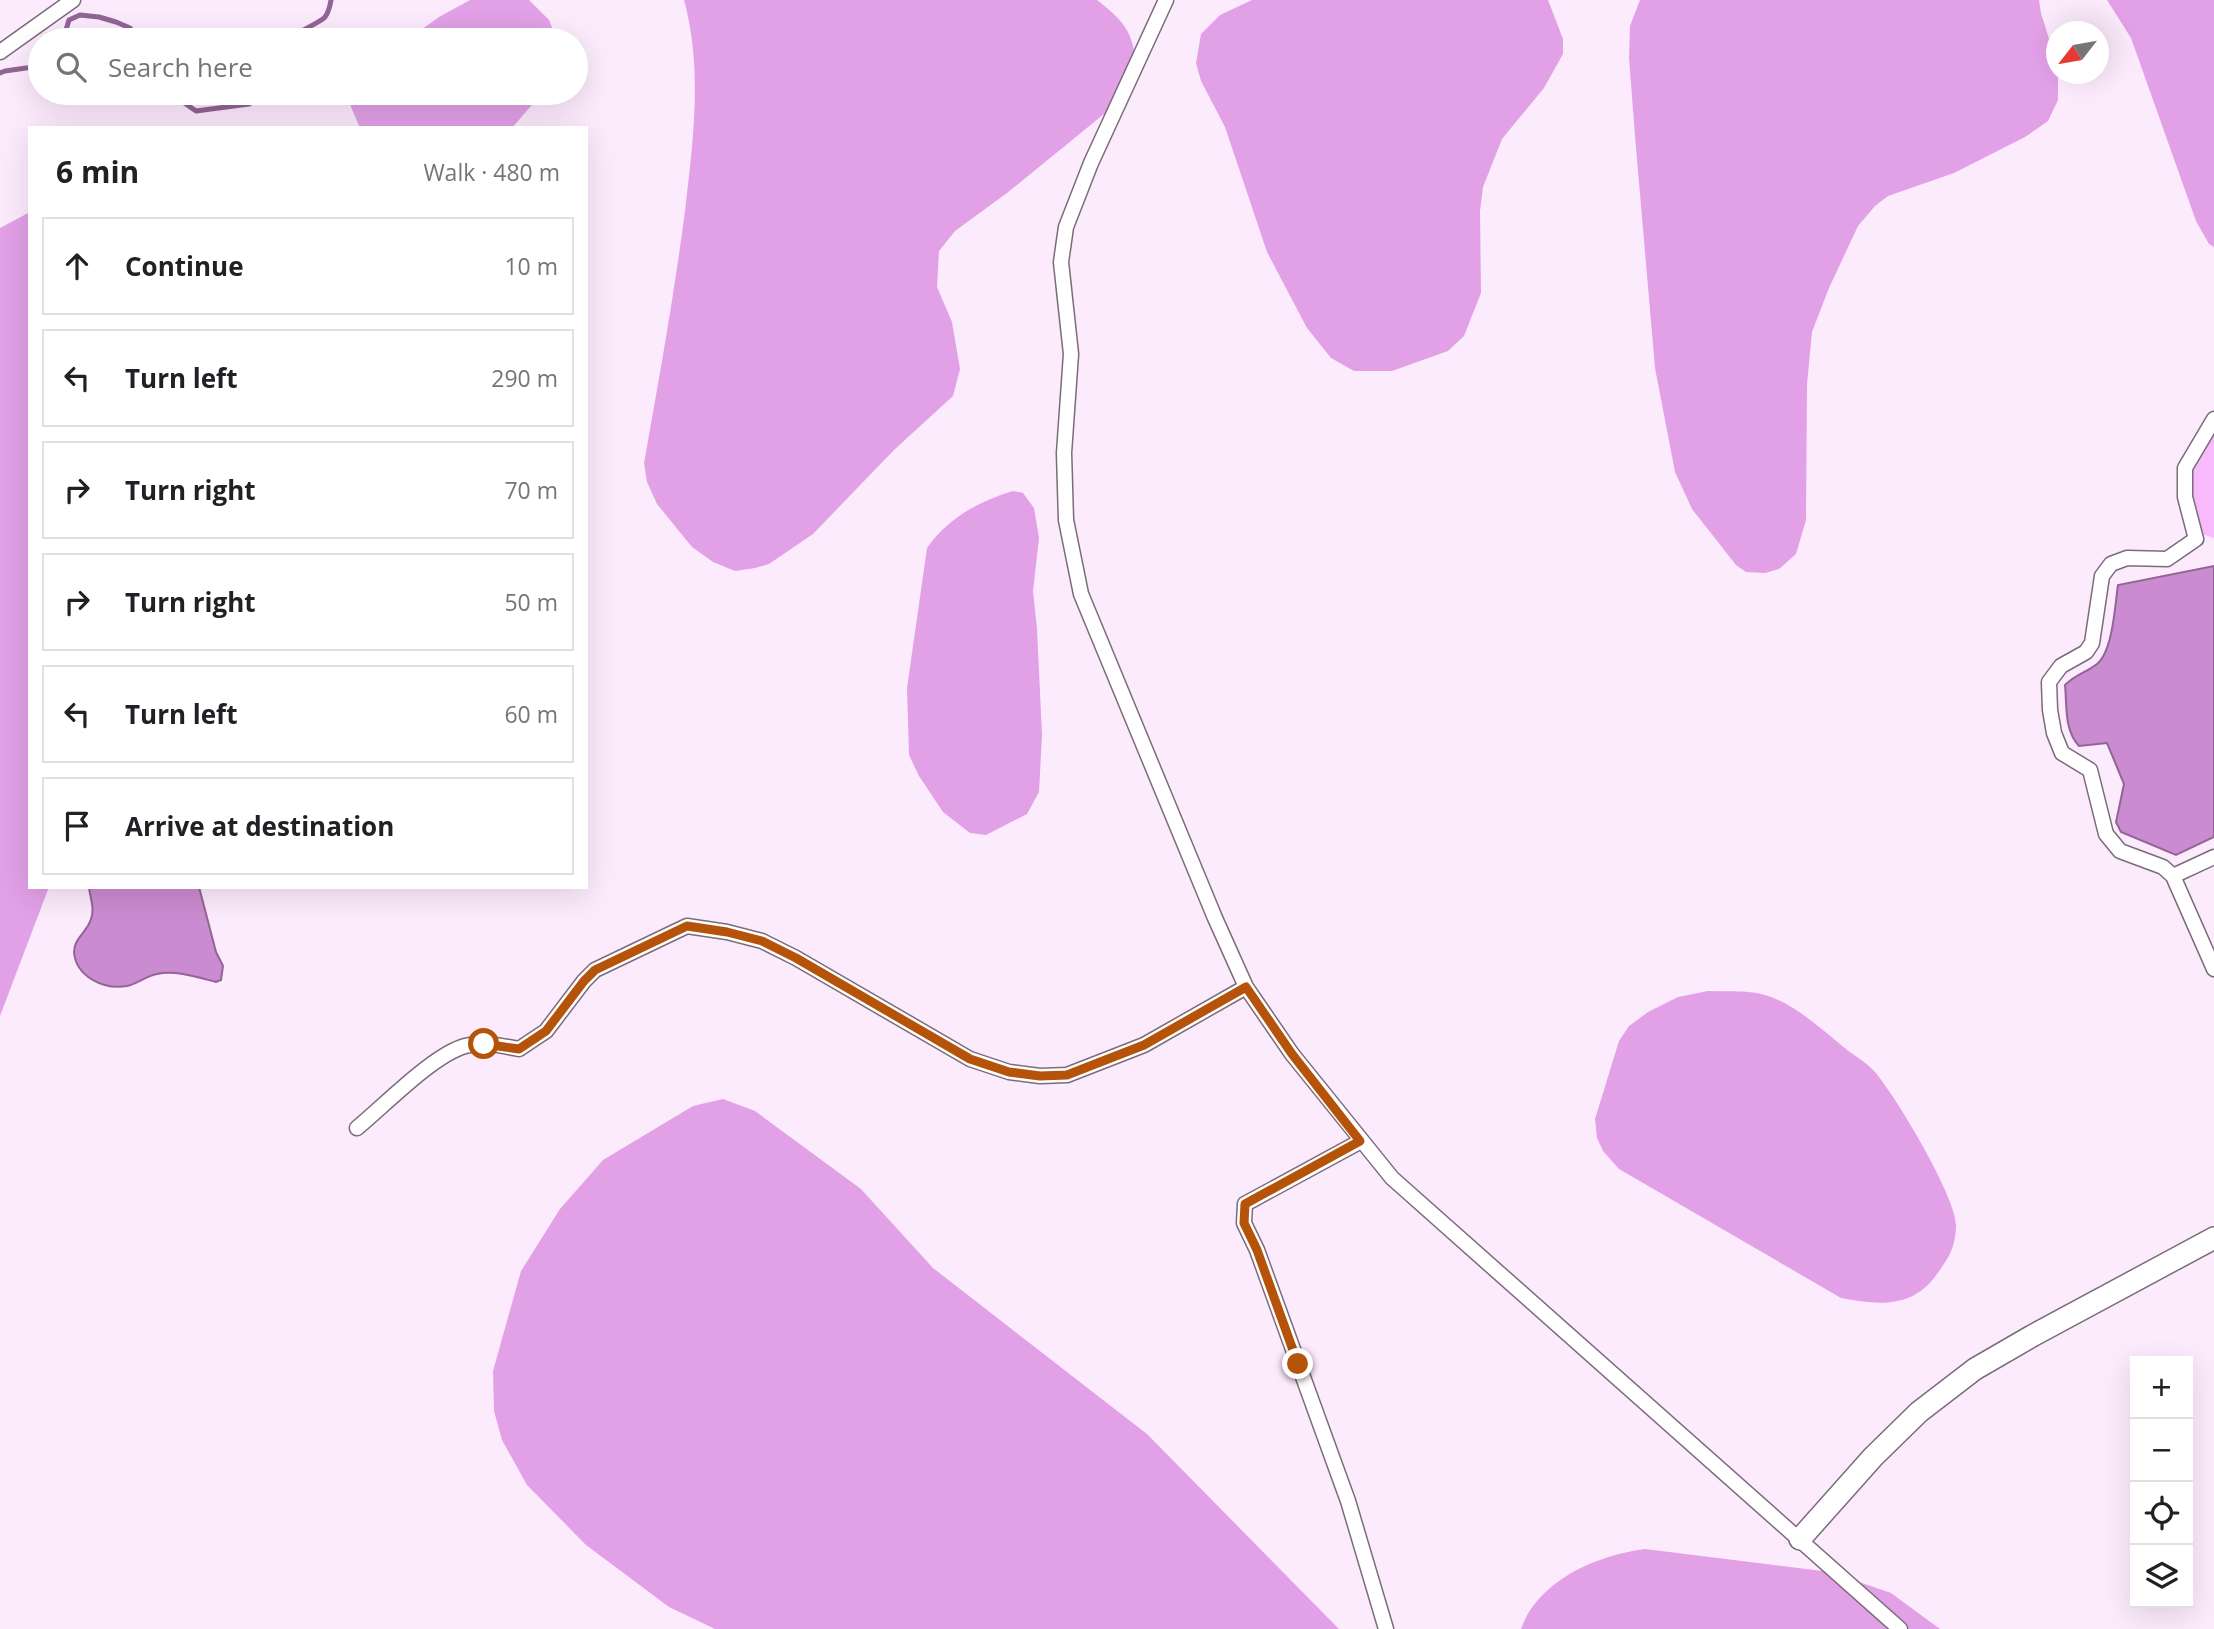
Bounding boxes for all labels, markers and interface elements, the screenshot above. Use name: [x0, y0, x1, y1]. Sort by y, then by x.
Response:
north arrow: [2046, 21, 2109, 84]
search box: [28, 28, 588, 105]
icon: search: [52, 48, 90, 86]
text: Search here: [108, 49, 253, 85]
text: 6 min: [56, 151, 139, 192]
text: Walk · 480 m: [423, 156, 560, 188]
icon: ahead: [58, 247, 96, 285]
text: Continue: [125, 248, 244, 284]
text: 10 m: [504, 250, 558, 282]
icon: left: [58, 359, 96, 397]
text: Turn left: [125, 360, 237, 396]
text: 290 m: [491, 362, 558, 394]
icon: right: [58, 471, 96, 509]
text: Turn right: [125, 472, 256, 508]
text: 70 m: [504, 474, 558, 506]
icon: right: [58, 583, 96, 621]
text: Turn right: [125, 584, 256, 620]
text: 50 m: [504, 586, 558, 618]
icon: left: [58, 695, 96, 733]
text: Turn left: [125, 696, 237, 732]
text: 60 m: [504, 698, 558, 730]
icon: arrive: [58, 807, 96, 845]
text: Arrive at destination: [125, 808, 394, 844]
route start: [468, 1028, 499, 1059]
route end: [1282, 1348, 1313, 1379]
map controls: [2130, 1356, 2193, 1608]
button: +: [2130, 1356, 2193, 1419]
button: −: [2130, 1419, 2193, 1482]
button: locate: [2130, 1482, 2193, 1545]
button: layers: [2130, 1545, 2193, 1608]

